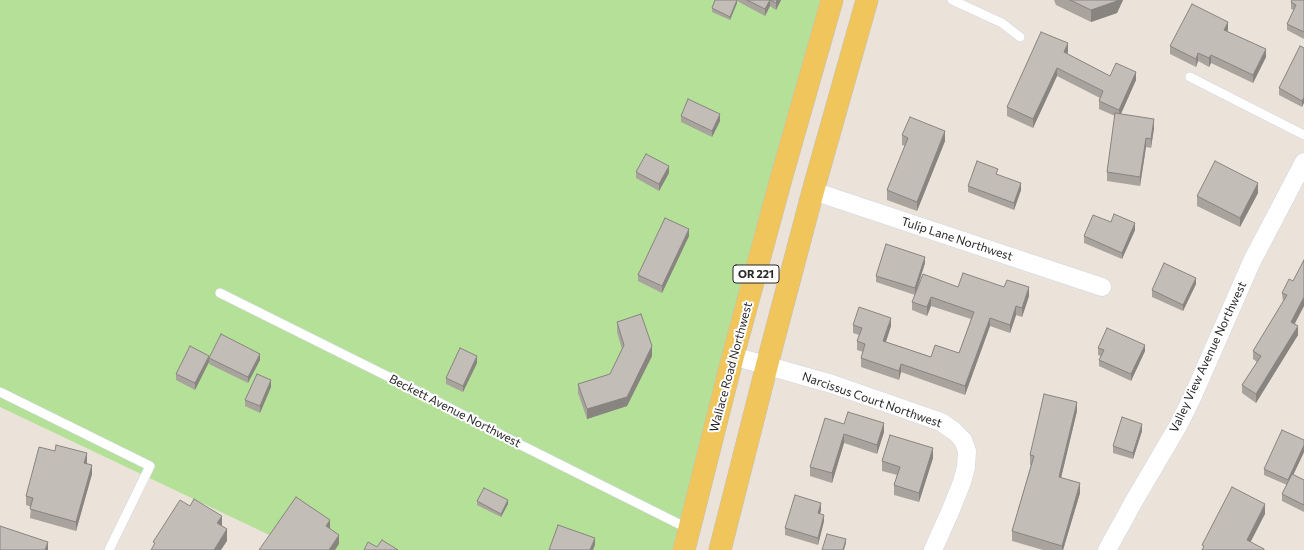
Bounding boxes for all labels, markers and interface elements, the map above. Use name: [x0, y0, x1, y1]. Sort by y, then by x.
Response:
street label: Tulip Lane Northwest: [899, 214, 1015, 264]
road number: OR 221: [733, 265, 779, 283]
street label: Valley View Avenue Northwest: [1167, 279, 1249, 435]
street label: Wallace Road Northwest: [707, 300, 755, 434]
street label: Narcissus Court Northwest: [800, 369, 944, 431]
street label: Beckett Avenue Northwest: [387, 372, 523, 450]

